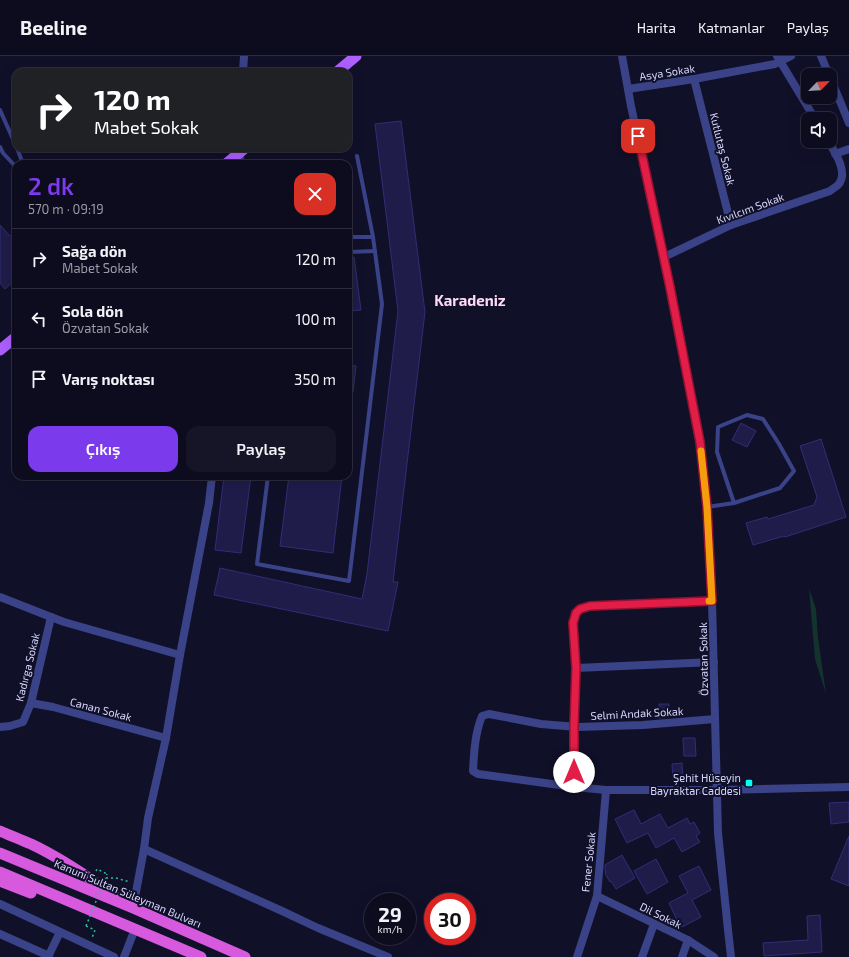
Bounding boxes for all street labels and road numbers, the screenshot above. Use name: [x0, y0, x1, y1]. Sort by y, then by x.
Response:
street label: Asya Sokak: [638, 61, 696, 83]
street label: Kutlutaş Sokak: [707, 111, 738, 187]
street label: Kıvılcım Sokak: [714, 190, 786, 226]
street label: Özvatan Sokak: [695, 622, 710, 696]
street label: Kadırga Sokak: [12, 631, 42, 703]
street label: Canan Sokak: [69, 695, 134, 724]
street label: Selmi Andak Sokak: [590, 704, 684, 722]
street label: Fener Sokak: [578, 831, 598, 893]
street label: Kanuni Sultan Süleyman Bulvarı: [53, 856, 203, 930]
street label: Dil Sokak: [638, 899, 684, 931]

